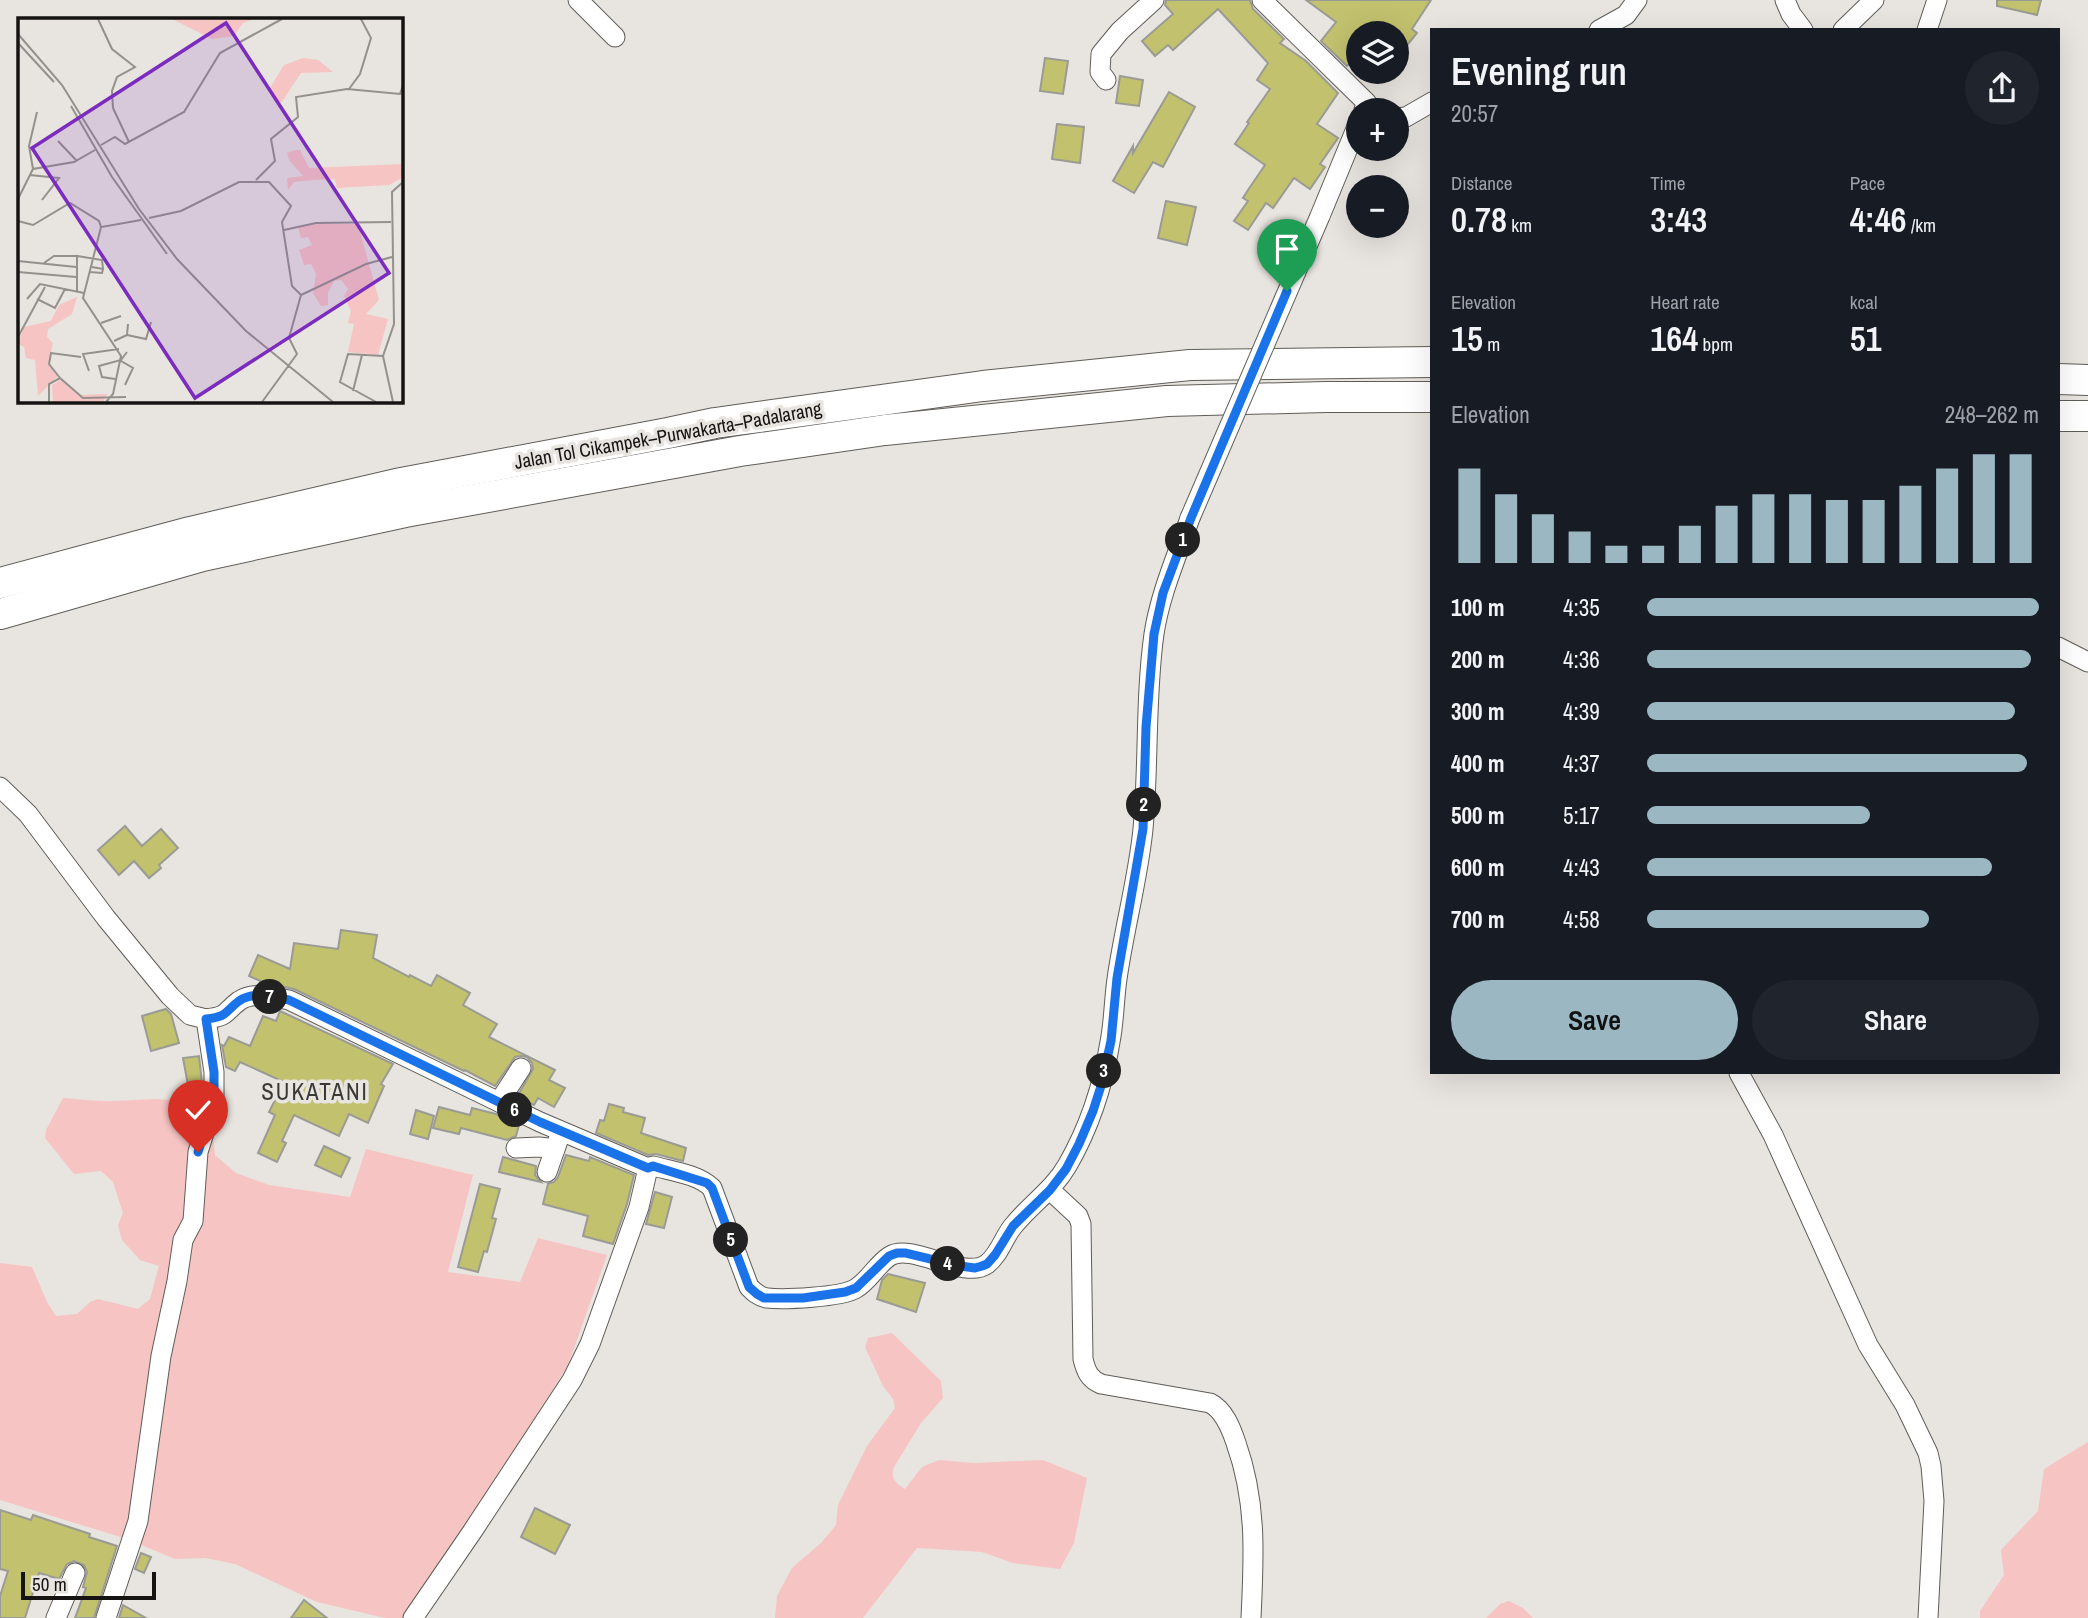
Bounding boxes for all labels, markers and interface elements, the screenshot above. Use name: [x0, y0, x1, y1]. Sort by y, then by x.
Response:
inset map: [18, 18, 402, 402]
map controls: [1346, 21, 1409, 238]
button: layers: [1346, 21, 1409, 84]
text: Evening run: [1451, 46, 1627, 97]
button: share: [1965, 51, 2039, 125]
button: +: [1346, 98, 1409, 161]
text: 20:57: [1451, 98, 1498, 129]
text: Distance: [1451, 170, 1512, 196]
text: Time: [1650, 170, 1685, 196]
text: Pace: [1850, 170, 1885, 196]
button: −: [1346, 175, 1409, 238]
text: 0.78: [1451, 196, 1507, 243]
text: 3:43: [1650, 196, 1707, 243]
text: 4:46: [1850, 196, 1907, 243]
text: km: [1507, 212, 1532, 238]
text: /km: [1907, 212, 1936, 238]
pin: [1257, 219, 1317, 291]
icon: arrive: [1268, 230, 1306, 268]
text: Elevation: [1451, 289, 1516, 315]
text: Heart rate: [1650, 289, 1720, 315]
text: kcal: [1850, 289, 1877, 315]
text: 15: [1451, 315, 1483, 362]
text: 164: [1650, 315, 1698, 362]
text: 51: [1850, 315, 1882, 362]
text: m: [1483, 331, 1500, 357]
text: bpm: [1698, 331, 1733, 357]
street label: Jalan Tol Cikampek–Purwakarta–Padalarang: [512, 395, 824, 475]
text: Elevation: [1451, 399, 1530, 430]
text: 248–262 m: [1945, 399, 2039, 430]
pin: 1: [1166, 522, 1200, 558]
text: 1: [1178, 526, 1187, 552]
text: 100 m: [1451, 592, 1504, 623]
text: 4:35: [1563, 592, 1600, 623]
text: 200 m: [1451, 644, 1504, 675]
text: 4:36: [1563, 644, 1600, 675]
text: 300 m: [1451, 696, 1504, 727]
text: 4:39: [1563, 696, 1600, 727]
text: 400 m: [1451, 748, 1504, 779]
text: 4:37: [1563, 748, 1600, 779]
pin: 2: [1126, 788, 1162, 822]
text: 2: [1139, 791, 1148, 817]
text: 500 m: [1451, 800, 1504, 831]
text: 5:17: [1563, 800, 1600, 831]
text: 600 m: [1451, 852, 1504, 883]
text: 4:43: [1563, 852, 1600, 883]
text: 700 m: [1451, 904, 1504, 935]
text: 4:58: [1563, 904, 1600, 935]
pin: 7: [252, 979, 288, 1014]
button: Save: [1451, 980, 1738, 1060]
button: Share: [1752, 980, 2039, 1060]
text: 7: [265, 983, 274, 1009]
pin: 3: [1086, 1054, 1122, 1088]
text: 3: [1099, 1057, 1108, 1083]
district label: SUKATANI: [261, 1076, 369, 1107]
pin: [168, 1080, 228, 1152]
icon: check: [179, 1091, 217, 1129]
pin: 6: [498, 1092, 532, 1128]
text: 6: [510, 1096, 519, 1122]
pin: 5: [714, 1222, 748, 1258]
text: 5: [726, 1226, 735, 1252]
pin: 4: [930, 1246, 965, 1282]
text: 4: [943, 1250, 952, 1276]
scale bar: [21, 1569, 156, 1601]
text: 50 m: [32, 1571, 67, 1597]

